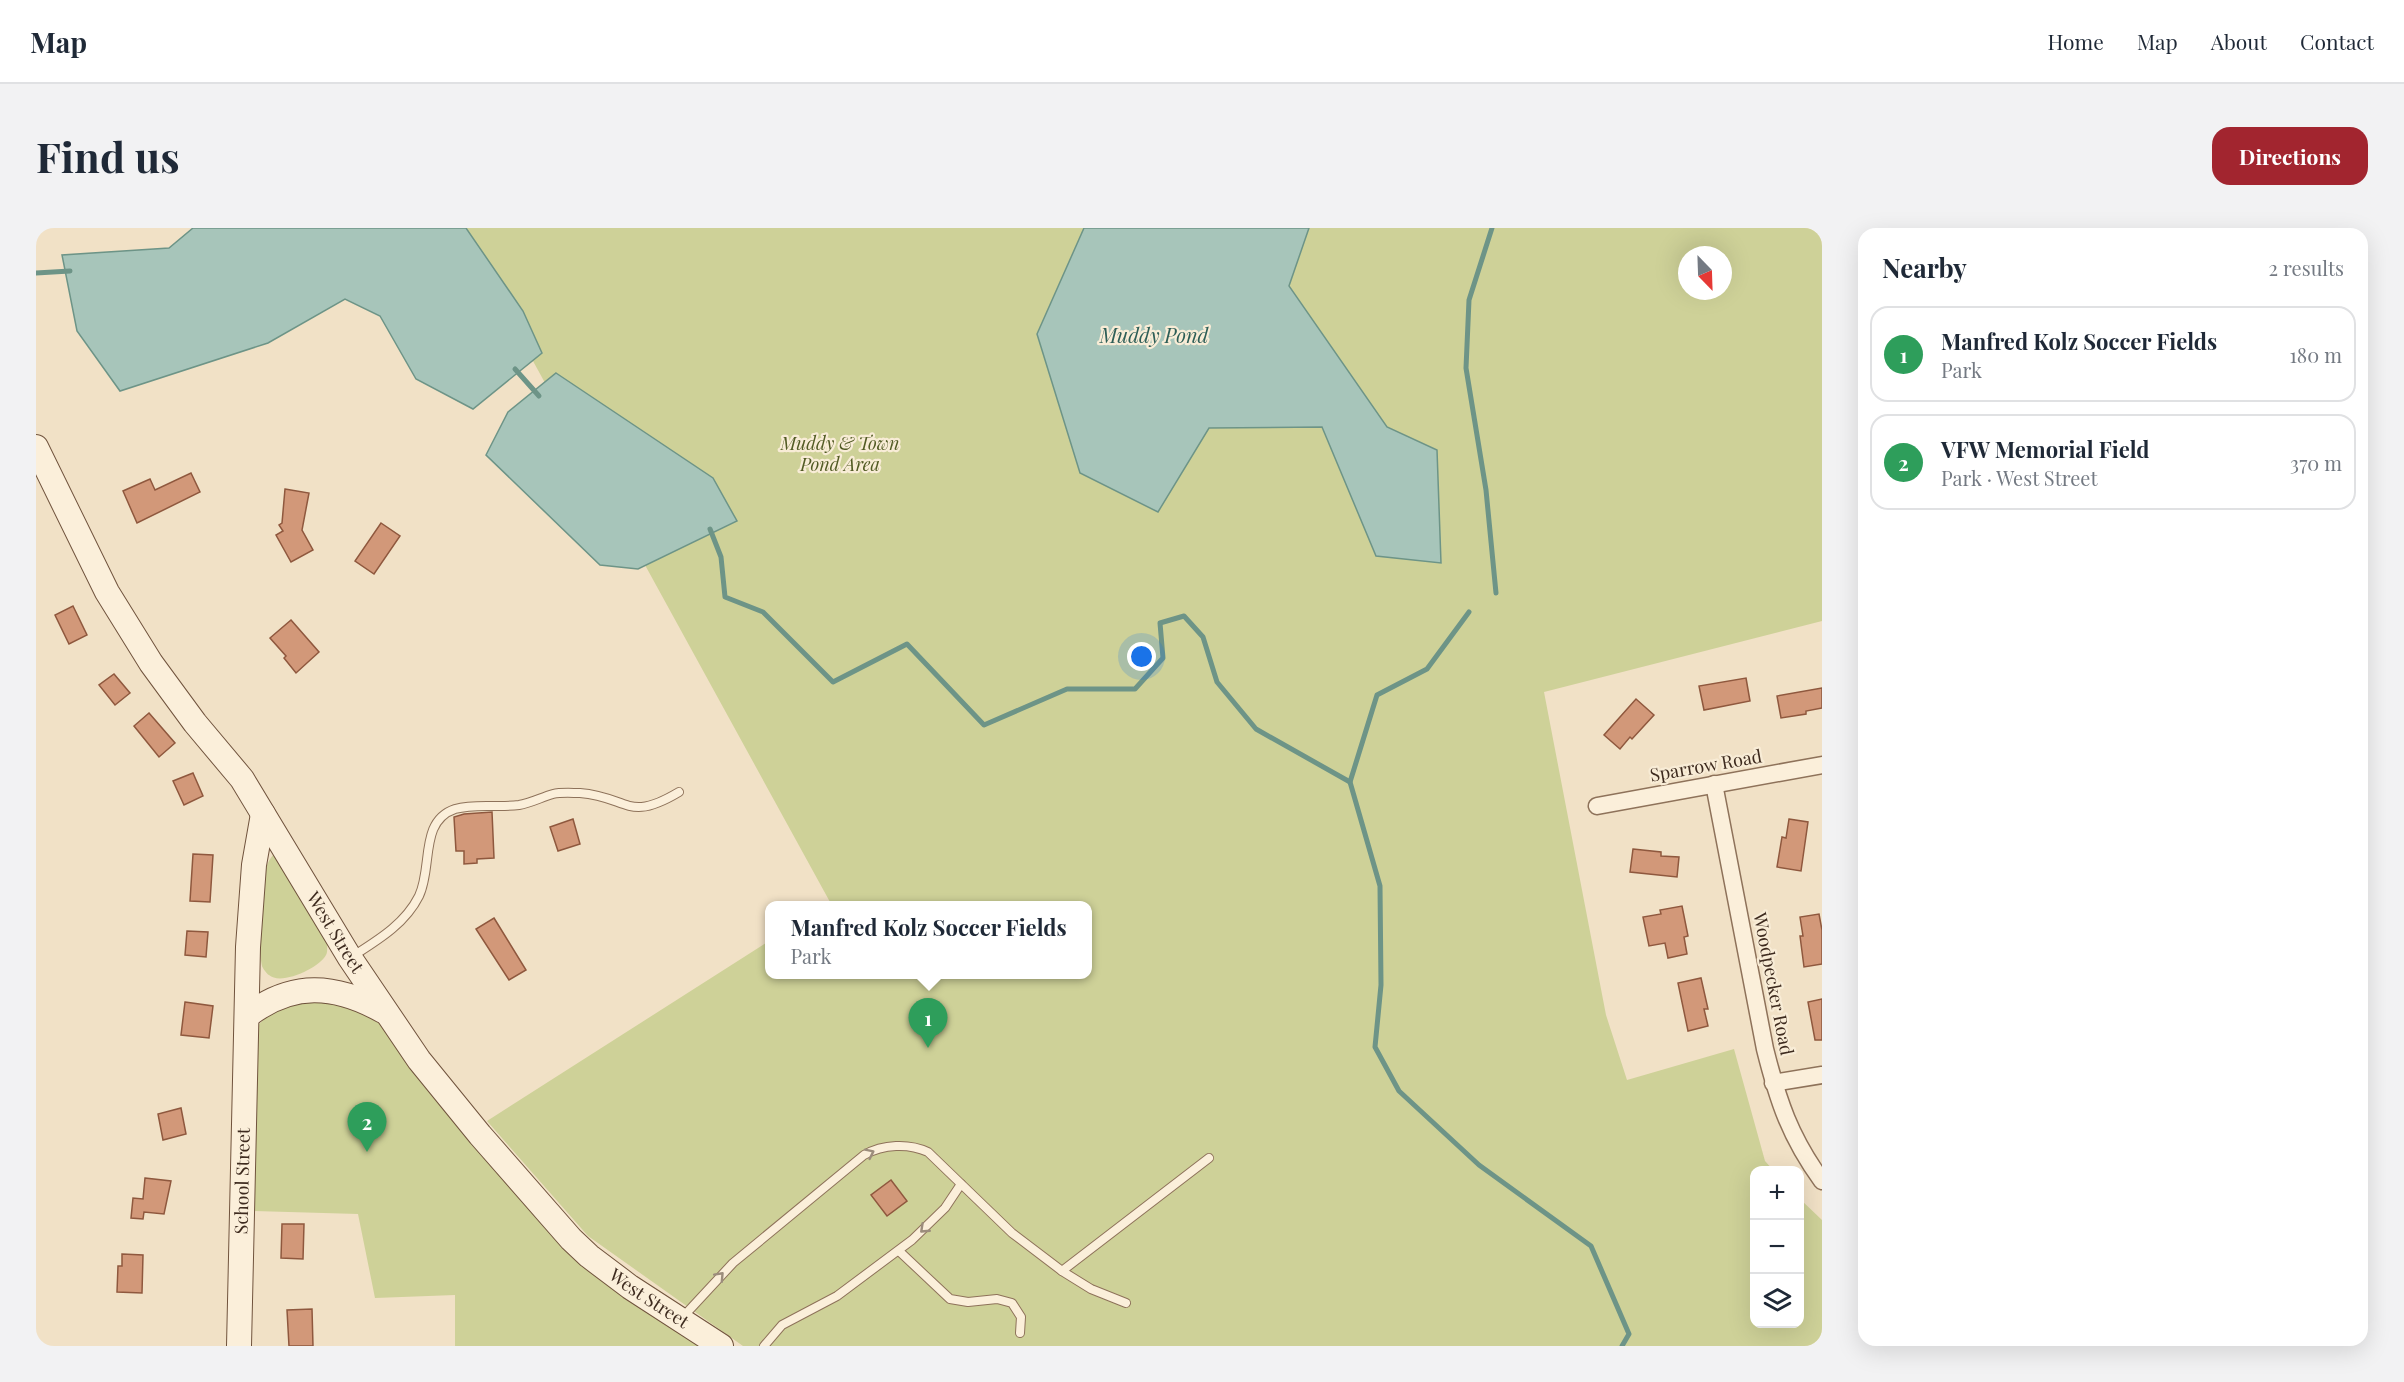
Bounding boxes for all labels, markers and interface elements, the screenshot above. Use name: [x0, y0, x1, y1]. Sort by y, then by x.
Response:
text: Map: [30, 23, 87, 60]
text: Home: [2048, 27, 2104, 55]
text: Map: [2137, 27, 2178, 55]
text: About: [2211, 27, 2267, 55]
text: Contact: [2300, 27, 2374, 55]
button: Directions: [2212, 127, 2368, 185]
text: Find us: [36, 128, 180, 184]
north arrow: [1678, 246, 1732, 300]
text: Nearby: [1882, 250, 1967, 285]
text: 2 results: [2269, 254, 2344, 281]
water label: Muddy Pond: [1099, 321, 1209, 348]
text: Manfred Kolz Soccer Fields: [1941, 326, 2217, 356]
text: 1: [1900, 341, 1907, 368]
text: 180 m: [2289, 341, 2342, 368]
text: Park: [1941, 356, 1982, 383]
park label: Muddy & Town Pond Area: [780, 431, 899, 476]
text: VFW Memorial Field: [1941, 434, 2150, 464]
text: 2: [1898, 449, 1909, 476]
text: 370 m: [2290, 449, 2342, 476]
text: Park · West Street: [1941, 464, 2098, 491]
your location: [1127, 642, 1156, 671]
street label: Sparrow Road: [1648, 743, 1764, 787]
street label: West Street: [301, 886, 370, 978]
popup: [765, 901, 1092, 979]
street label: Woodpecker Road: [1748, 909, 1800, 1058]
text: Manfred Kolz Soccer Fields: [790, 912, 1067, 942]
text: Park: [790, 942, 831, 969]
pin: 1: [908, 998, 948, 1048]
pin: 2: [348, 1102, 386, 1152]
street label: School Street: [229, 1127, 255, 1235]
one-way arrow: [864, 1148, 875, 1160]
map controls: [1750, 1166, 1804, 1328]
button: +: [1750, 1166, 1804, 1220]
button: −: [1750, 1220, 1804, 1274]
one-way arrow: [921, 1222, 931, 1233]
street label: West Street: [604, 1262, 695, 1333]
one-way arrow: [712, 1272, 723, 1283]
button: layers: [1750, 1274, 1804, 1328]

